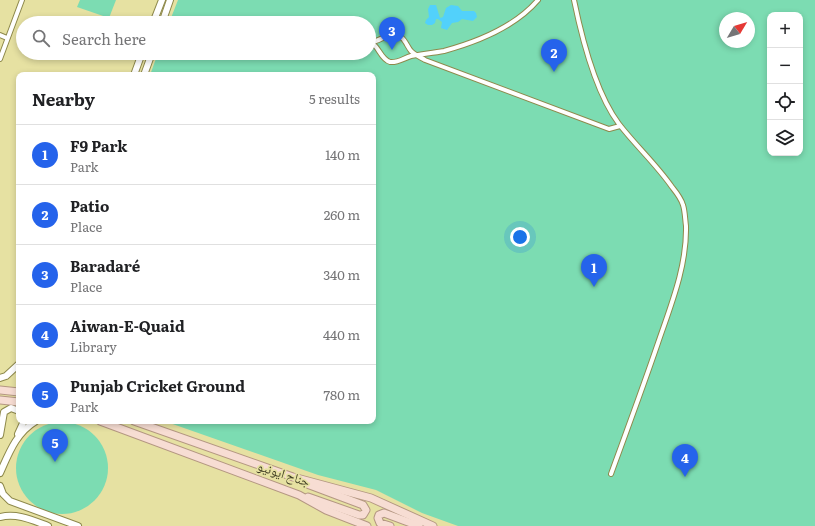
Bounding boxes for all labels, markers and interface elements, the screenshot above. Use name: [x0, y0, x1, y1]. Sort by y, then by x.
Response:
north arrow: [719, 12, 755, 48]
map controls: [767, 12, 803, 156]
button: +: [767, 12, 803, 48]
search box: [16, 16, 376, 60]
pin: 3: [379, 17, 405, 50]
icon: search: [30, 27, 52, 49]
text: Search here: [62, 27, 146, 50]
pin: 2: [541, 39, 567, 72]
button: −: [767, 48, 803, 84]
button: locate: [767, 84, 803, 120]
text: Nearby: [32, 86, 95, 111]
text: 5 results: [309, 89, 360, 108]
button: layers: [767, 120, 803, 156]
text: F9 Park: [70, 134, 127, 157]
text: 1: [42, 145, 48, 164]
text: 140 m: [325, 145, 360, 164]
text: Park: [70, 157, 99, 176]
text: Patio: [70, 194, 109, 217]
text: 2: [42, 205, 48, 224]
text: 260 m: [324, 205, 360, 224]
text: Place: [70, 217, 102, 236]
your location: [510, 227, 530, 247]
text: Baradaré: [70, 254, 140, 277]
pin: 1: [581, 254, 607, 287]
text: 3: [41, 265, 49, 284]
text: 340 m: [323, 265, 360, 284]
text: Place: [70, 277, 102, 296]
text: Aiwan-E-Quaid: [70, 314, 185, 337]
text: 4: [41, 325, 49, 344]
text: 440 m: [323, 325, 360, 344]
text: Library: [70, 337, 117, 356]
text: Punjab Cricket Ground: [70, 374, 245, 397]
text: 5: [41, 385, 49, 404]
text: 780 m: [324, 385, 360, 404]
text: Park: [70, 397, 99, 416]
pin: 5: [42, 429, 68, 462]
pin: 4: [672, 444, 698, 477]
street label: جناح ایونیو: [255, 456, 313, 491]

